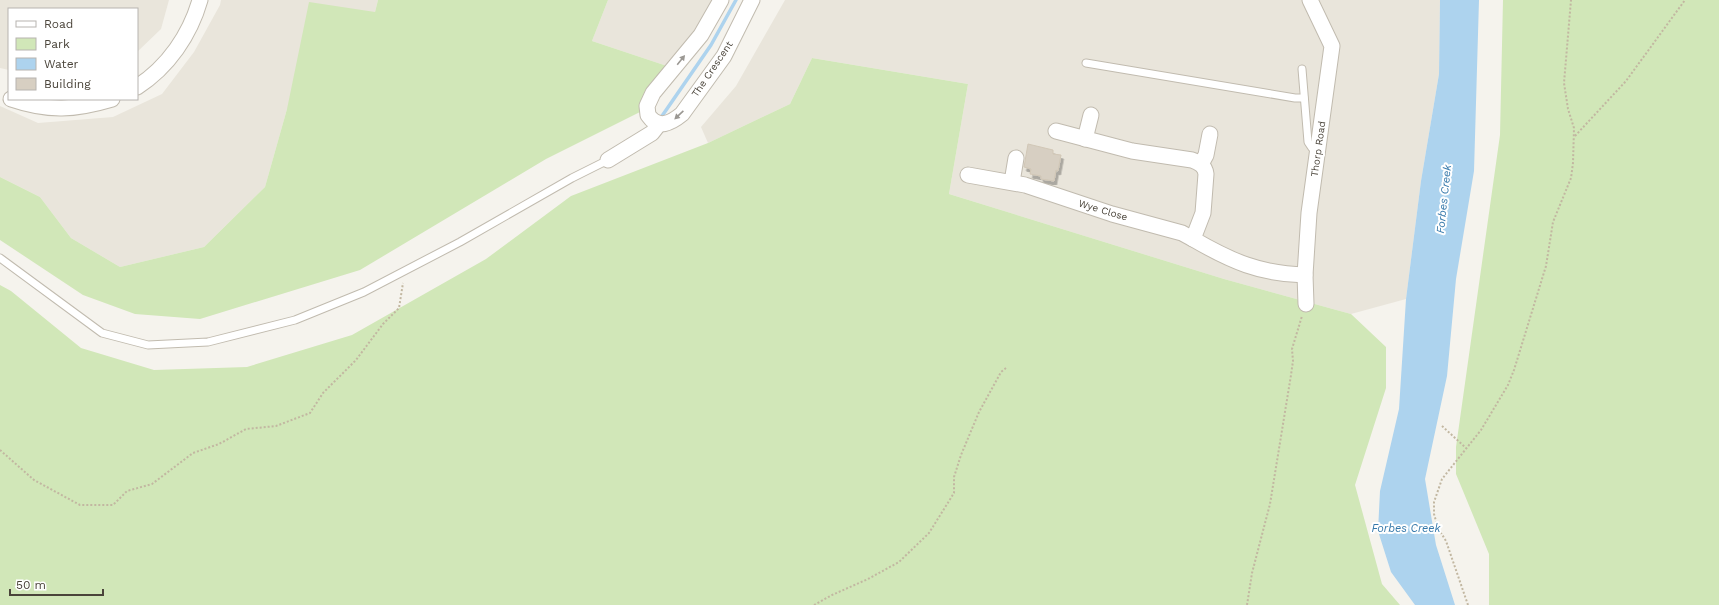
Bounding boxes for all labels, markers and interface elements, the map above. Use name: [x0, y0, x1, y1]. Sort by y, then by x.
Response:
legend: [8, 8, 138, 100]
text: Road: [44, 17, 73, 31]
text: Park: [44, 37, 70, 51]
street label: The Crescent: [689, 38, 735, 99]
one-way arrow: [676, 55, 685, 66]
text: Water: [44, 57, 79, 71]
text: Building: [44, 77, 91, 91]
one-way arrow: [674, 110, 684, 120]
street label: Thorp Road: [1309, 120, 1327, 178]
water label: Forbes Creek: [1434, 163, 1454, 234]
street label: Wye Close: [1077, 197, 1129, 223]
water label: Forbes Creek: [1371, 522, 1442, 535]
scale bar: [10, 571, 103, 597]
text: 50 m: [16, 578, 46, 592]

